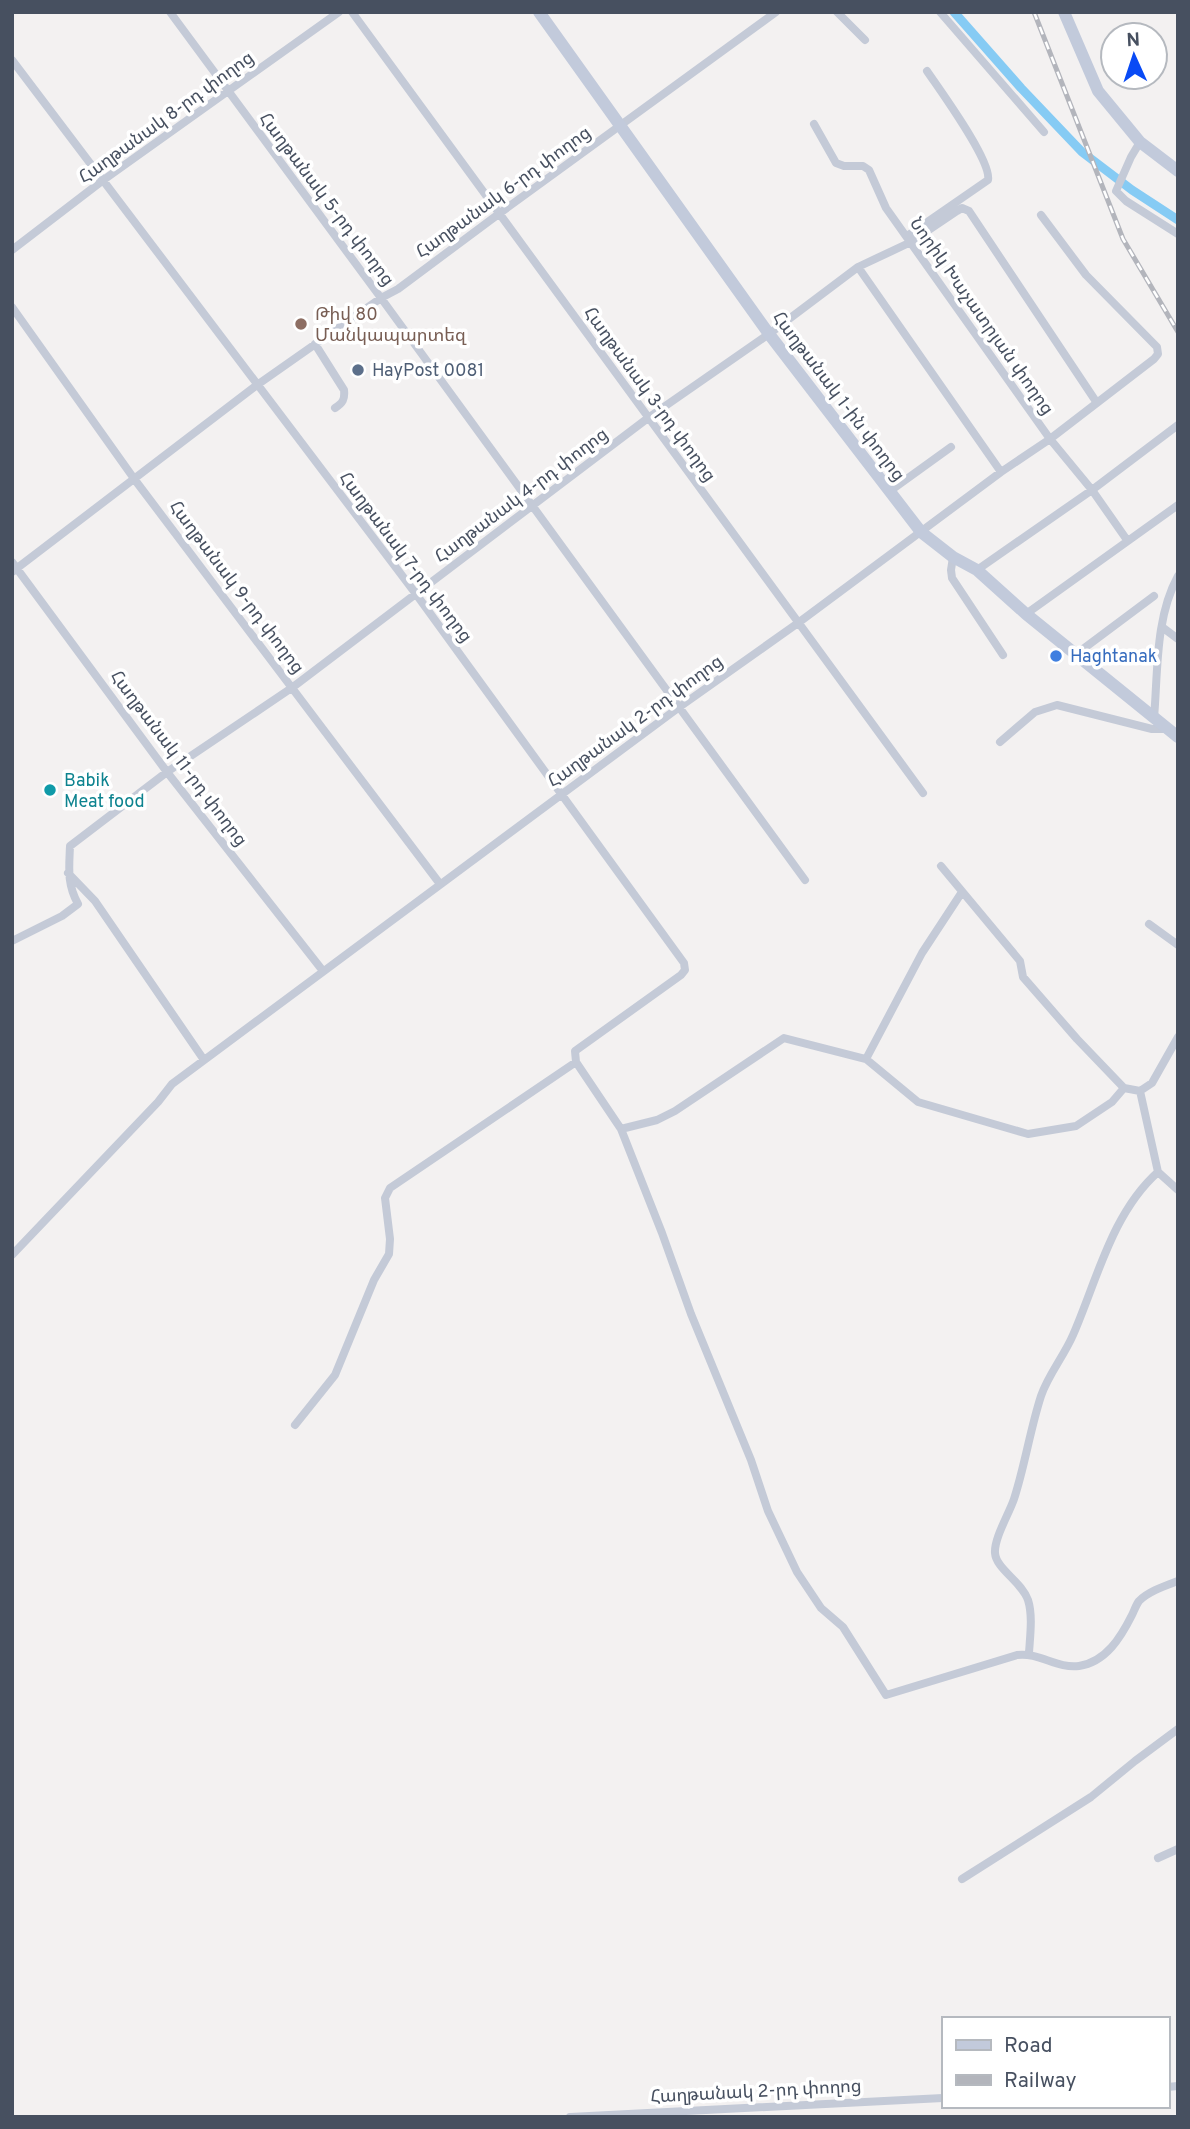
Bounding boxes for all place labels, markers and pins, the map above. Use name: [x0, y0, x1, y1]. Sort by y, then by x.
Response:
place label: Թիվ 80 Մանկապարտեզ: [315, 304, 467, 348]
marker: Թիվ 80 Մանկապարտեզ: [293, 316, 309, 332]
place label: HayPost 0081: [372, 360, 484, 383]
marker: HayPost 0081: [350, 362, 366, 378]
place label: Haghtanak: [1070, 646, 1157, 669]
marker: Haghtanak: [1048, 648, 1064, 664]
place label: Babik Meat food: [64, 770, 145, 814]
marker: Babik Meat food: [42, 782, 58, 798]

